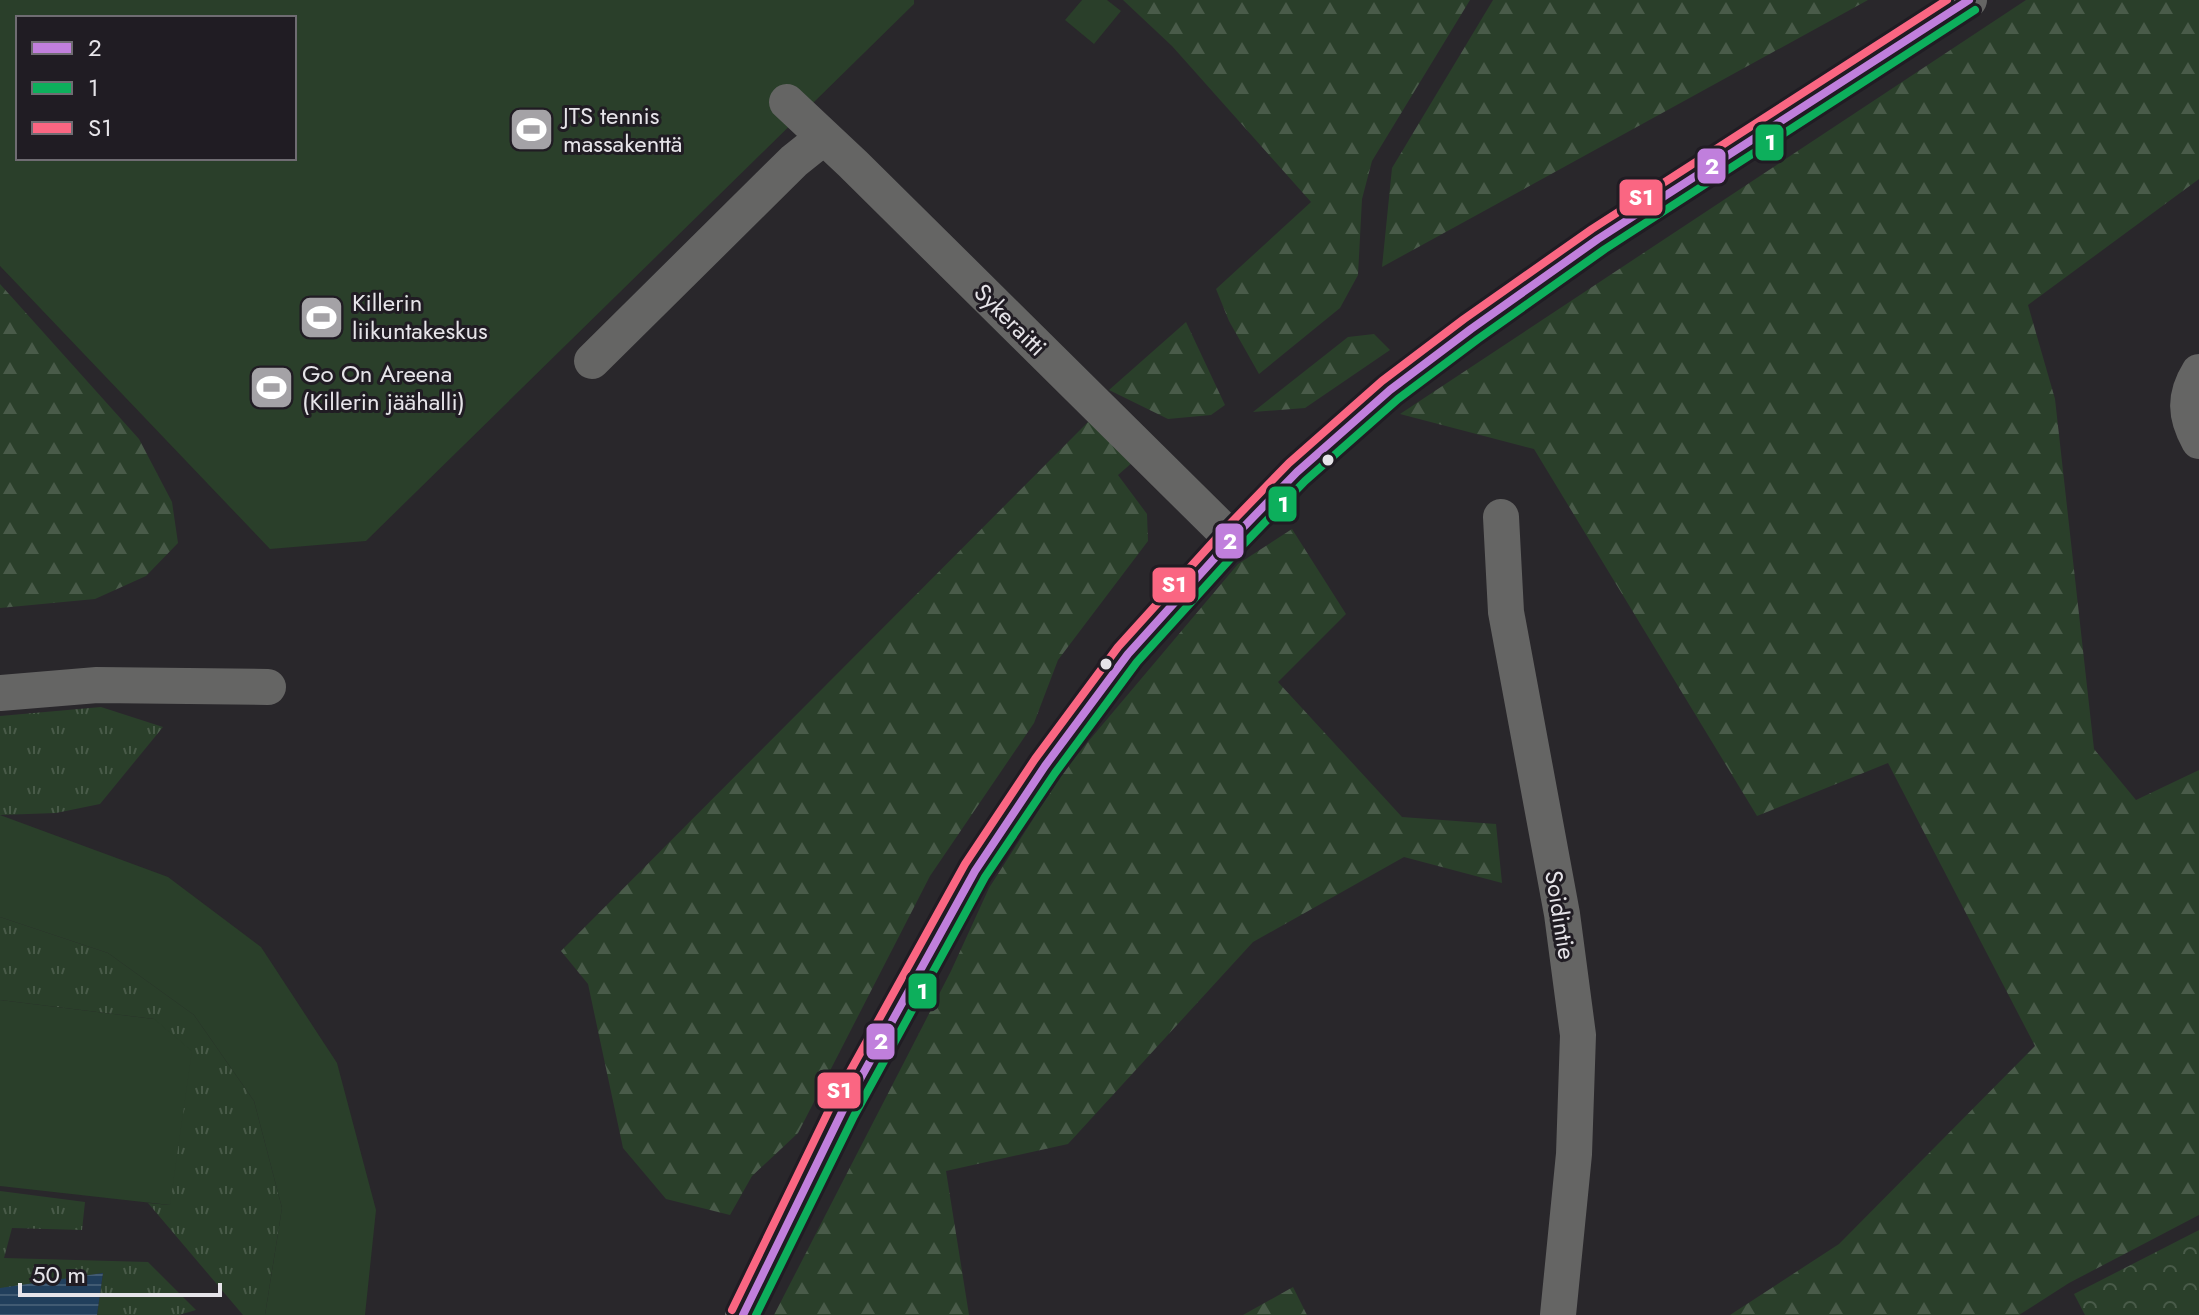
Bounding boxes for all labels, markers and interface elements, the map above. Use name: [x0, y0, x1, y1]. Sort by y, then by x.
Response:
legend: [16, 16, 296, 160]
text: 2: [88, 30, 102, 65]
text: 1: [88, 70, 99, 105]
place label: JTS tennis massakenttä: [560, 98, 682, 161]
sports icon: JTS tennis massakenttä: [508, 106, 556, 154]
text: S1: [88, 110, 112, 145]
line badge: 1: [1754, 123, 1785, 162]
text: 1: [1764, 126, 1776, 158]
line badge: 2: [1696, 147, 1727, 185]
text: 2: [1705, 150, 1719, 182]
line badge: S1: [1618, 178, 1664, 217]
text: S1: [1629, 181, 1653, 213]
street label: Sykeraitti: [966, 275, 1055, 364]
place label: Killerin liikuntakeskus: [352, 285, 488, 348]
sports icon: Killerin liikuntakeskus: [297, 293, 345, 341]
place label: Go On Areena (Killerin jäähalli): [302, 356, 465, 419]
sports icon: Go On Areena (Killerin jäähalli): [247, 364, 295, 412]
unlabelled marker: [1320, 452, 1336, 468]
line badge: 1: [1267, 485, 1298, 523]
text: 1: [1277, 488, 1289, 520]
line badge: 2: [1214, 522, 1245, 560]
text: 2: [1223, 525, 1237, 557]
line badge: S1: [1151, 566, 1197, 604]
text: S1: [1162, 568, 1186, 600]
unlabelled marker: [1098, 656, 1114, 672]
street label: Soidintie: [1536, 868, 1585, 962]
line badge: 1: [907, 972, 938, 1010]
text: 1: [916, 975, 928, 1007]
line badge: 2: [865, 1022, 896, 1061]
text: 2: [874, 1025, 888, 1057]
line badge: S1: [816, 1071, 862, 1110]
text: S1: [827, 1074, 851, 1106]
scale bar: [20, 1247, 220, 1297]
text: 50 m: [32, 1257, 86, 1292]

